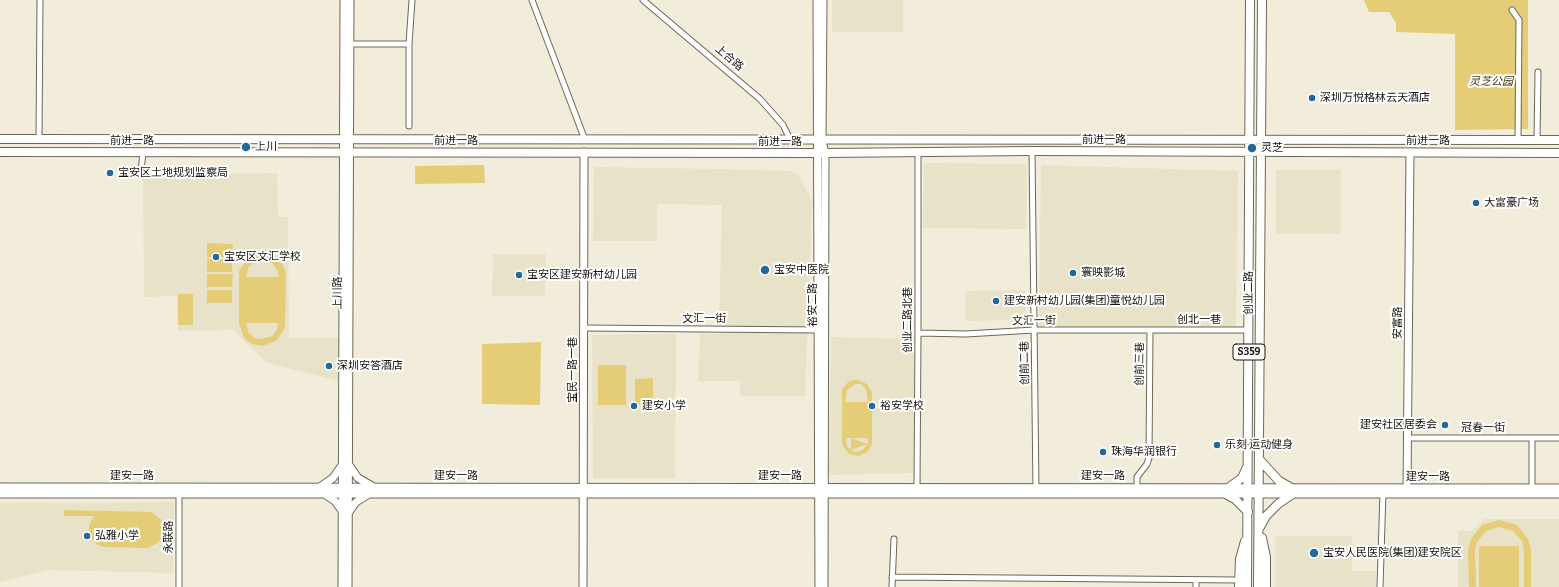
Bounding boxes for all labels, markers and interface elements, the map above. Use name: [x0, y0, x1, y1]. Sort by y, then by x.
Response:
street label: 上合路: [712, 42, 746, 74]
park label: 灵芝公园: [1469, 75, 1513, 89]
place label: 深圳万悦格林云天酒店: [1320, 91, 1430, 105]
marker: 深圳万悦格林云天酒店: [1307, 93, 1317, 103]
street label: 前进一路: [1082, 133, 1126, 147]
street label: 前进一路: [110, 134, 154, 148]
street label: 前进一路: [434, 134, 478, 148]
street label: 前进一路: [1406, 134, 1450, 148]
street label: 前进一路: [758, 135, 802, 149]
place label: 上川: [255, 140, 277, 154]
marker: 上川: [240, 141, 252, 153]
place label: 灵芝: [1261, 141, 1283, 155]
marker: 灵芝: [1246, 142, 1258, 154]
place label: 宝安区土地规划监察局: [118, 166, 228, 180]
marker: 宝安区土地规划监察局: [105, 168, 115, 178]
place label: 大富豪广场: [1484, 196, 1539, 210]
marker: 大富豪广场: [1471, 198, 1481, 208]
place label: 宝安区文汇学校: [224, 250, 301, 264]
marker: 宝安区文汇学校: [211, 252, 221, 262]
place label: 宝安中医院: [774, 263, 829, 277]
marker: 宝安中医院: [759, 264, 771, 276]
place label: 寰映影城: [1081, 266, 1125, 280]
place label: 宝安区建安新村幼儿园: [527, 268, 637, 282]
marker: 寰映影城: [1068, 268, 1078, 278]
marker: 宝安区建安新村幼儿园: [514, 270, 524, 280]
street label: 创业二路: [1242, 271, 1256, 315]
street label: 上川路: [331, 277, 345, 309]
street label: 裕安二路: [806, 283, 820, 327]
street label: 创业二路北巷: [901, 287, 915, 353]
place label: 建安新村幼儿园(集团)童悦幼儿园: [1004, 294, 1165, 308]
marker: 建安新村幼儿园(集团)童悦幼儿园: [991, 296, 1001, 306]
street label: 安富路: [1391, 307, 1405, 339]
street label: 文汇一街: [682, 312, 726, 326]
street label: 创北一巷: [1177, 313, 1221, 327]
street label: 文汇一街: [1012, 314, 1056, 328]
street label: 宝民一路一巷: [566, 337, 580, 403]
street label: 创前二巷: [1018, 341, 1032, 385]
street label: 创前三巷: [1133, 342, 1147, 386]
road number: S359: [1233, 344, 1265, 360]
place label: 深圳安答酒店: [337, 359, 403, 373]
marker: 深圳安答酒店: [324, 361, 334, 371]
place label: 建安小学: [642, 399, 686, 413]
place label: 裕安学校: [880, 399, 924, 413]
marker: 建安小学: [629, 401, 639, 411]
marker: 裕安学校: [867, 401, 877, 411]
place label: 建安社区居委会: [1360, 418, 1437, 432]
marker: 建安社区居委会: [1440, 420, 1450, 430]
street label: 冠春一街: [1461, 421, 1505, 435]
place label: 乐刻·运动健身: [1225, 438, 1293, 452]
marker: 乐刻·运动健身: [1212, 440, 1222, 450]
place label: 珠海华润银行: [1111, 445, 1177, 459]
marker: 珠海华润银行: [1098, 447, 1108, 457]
street label: 建安一路: [110, 469, 154, 483]
street label: 建安一路: [434, 469, 478, 483]
street label: 建安一路: [758, 469, 802, 483]
street label: 建安一路: [1081, 469, 1125, 483]
street label: 建安一路: [1406, 470, 1450, 484]
street label: 永联路: [162, 521, 176, 553]
place label: 弘雅小学: [95, 529, 139, 543]
marker: 弘雅小学: [82, 531, 92, 541]
place label: 宝安人民医院(集团)建安院区: [1323, 546, 1462, 560]
marker: 宝安人民医院(集团)建安院区: [1308, 547, 1320, 559]

